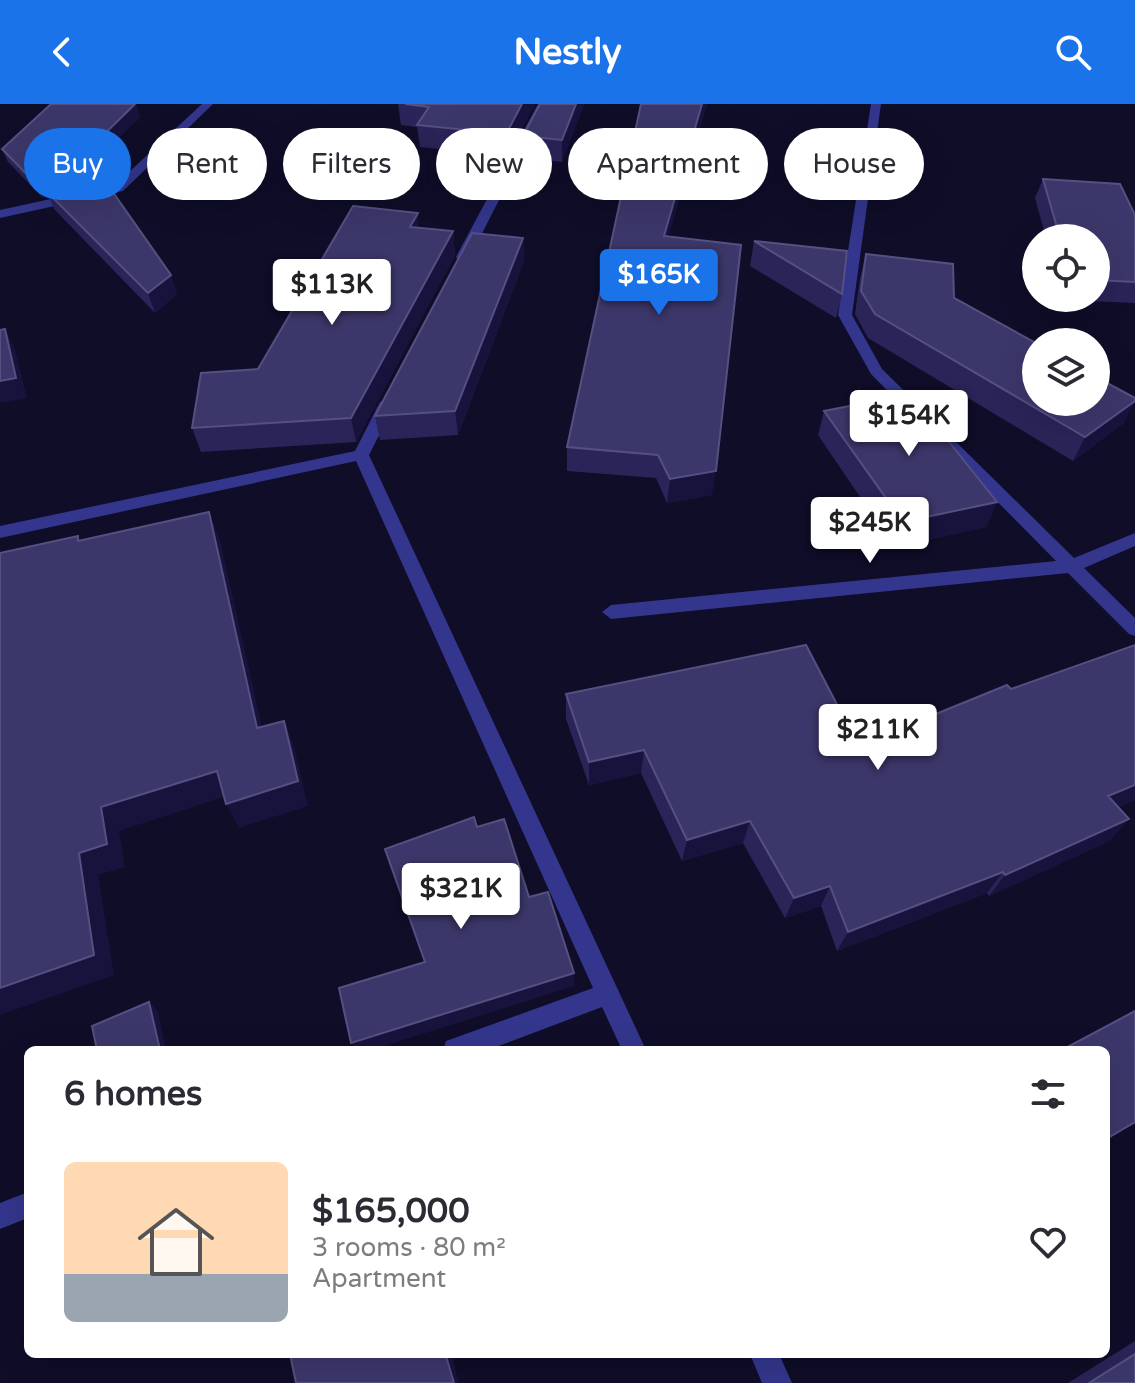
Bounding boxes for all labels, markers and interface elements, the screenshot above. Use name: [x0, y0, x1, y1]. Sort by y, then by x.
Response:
icon: back: [40, 30, 84, 74]
icon: search: [1051, 30, 1095, 74]
text: Nestly: [514, 31, 621, 74]
chip: Buy: [24, 128, 131, 200]
chip: Rent: [147, 128, 267, 200]
chip: Filters: [283, 128, 420, 200]
chip: New: [436, 128, 552, 200]
chip: Apartment: [568, 128, 768, 200]
chip: House: [784, 128, 924, 200]
map controls: [1022, 224, 1110, 416]
button: locate: [1022, 224, 1110, 312]
pin: $165K: [603, 249, 715, 317]
pin: $113K: [276, 259, 388, 327]
text: $165K: [618, 259, 700, 290]
text: $113K: [291, 269, 373, 300]
button: layers: [1022, 328, 1110, 416]
pin: $154K: [853, 390, 965, 458]
text: $154K: [868, 400, 950, 431]
pin: $245K: [814, 497, 926, 565]
text: $245K: [829, 507, 911, 538]
pin: $211K: [822, 704, 934, 772]
text: $211K: [837, 714, 919, 745]
pin: $321K: [405, 863, 517, 931]
text: $321K: [420, 873, 502, 904]
icon: filters: [1026, 1072, 1070, 1116]
text: 6 homes: [64, 1074, 202, 1115]
text: $165,000: [312, 1191, 470, 1232]
icon: home: [128, 1194, 224, 1290]
icon: heart: [1026, 1220, 1070, 1264]
text: 3 rooms · 80 m²: [312, 1232, 506, 1263]
text: Apartment: [312, 1263, 446, 1294]

